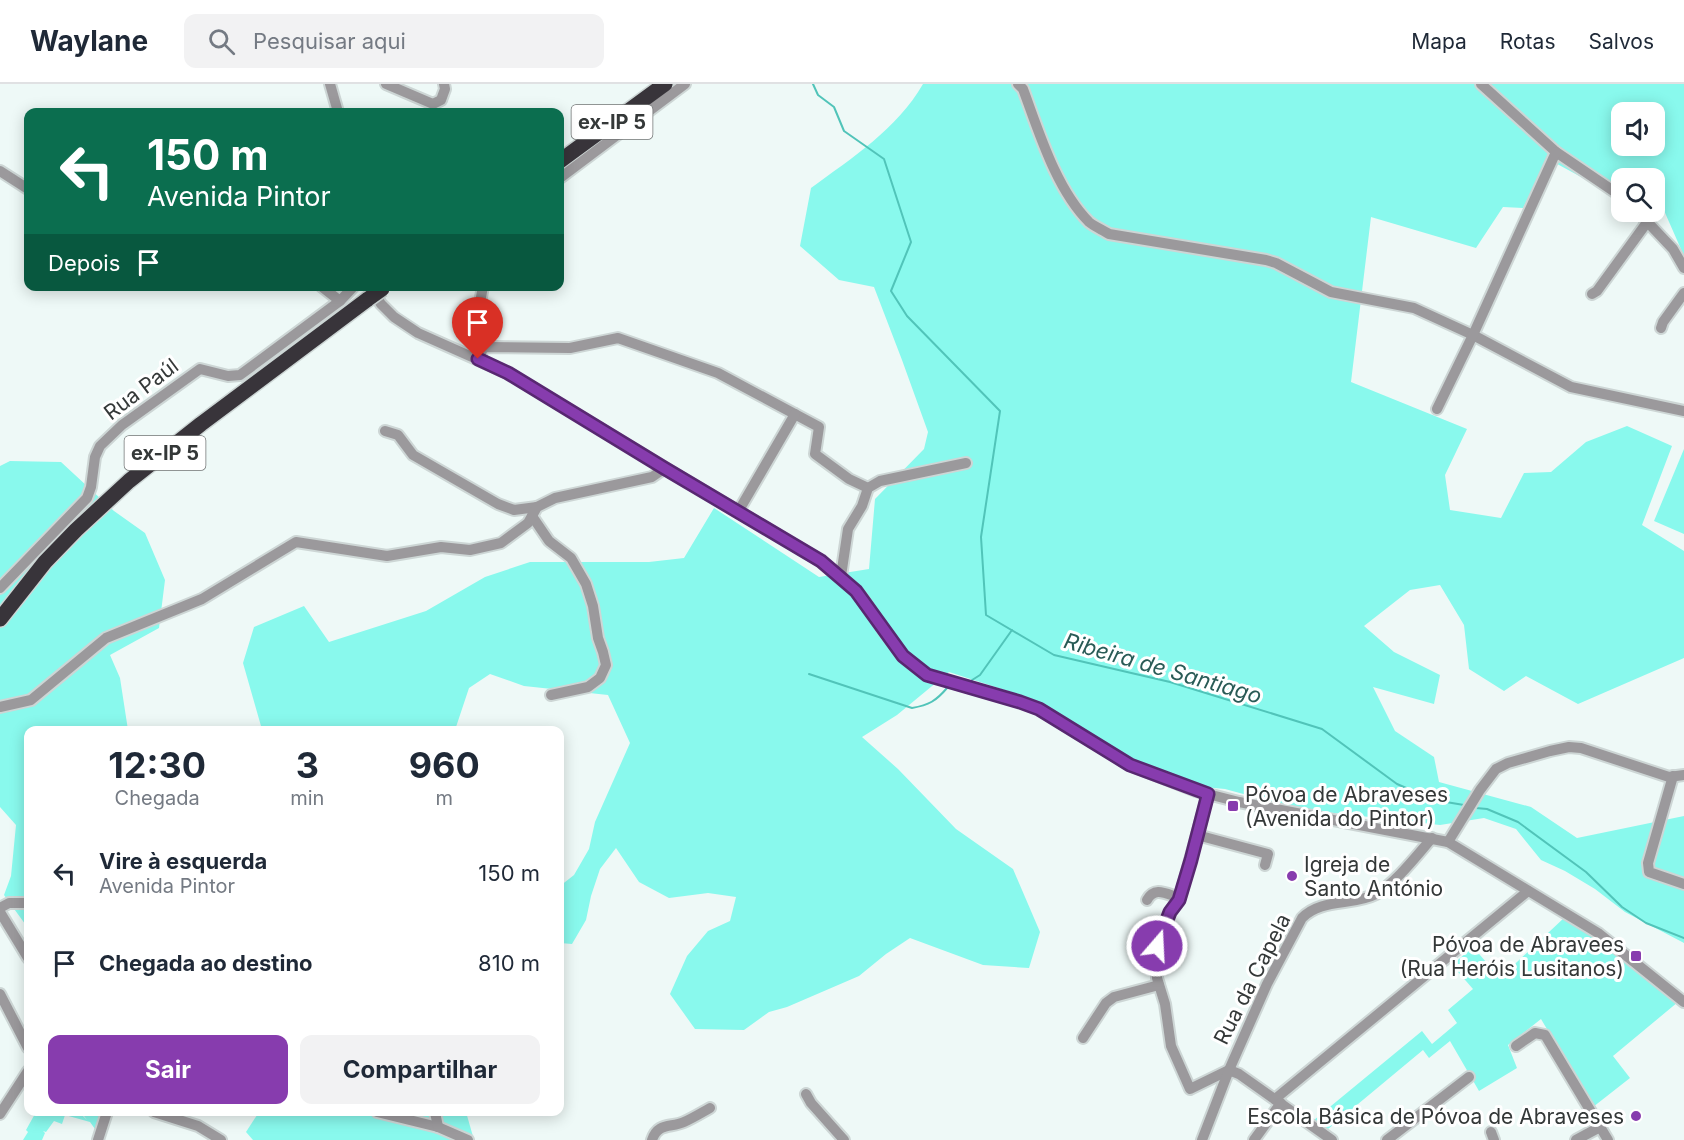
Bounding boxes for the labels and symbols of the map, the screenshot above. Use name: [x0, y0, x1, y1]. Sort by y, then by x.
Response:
road number: ex-IP 5: [572, 105, 652, 139]
pin: [452, 297, 503, 359]
street label: Rua Paúl: [99, 353, 183, 425]
road number: ex-IP 5: [124, 436, 206, 470]
water label: Ribeira de Santiago: [1061, 627, 1265, 709]
place label: Póvoa de Abraveses (Avenida do Pintor): [1245, 782, 1448, 831]
marker: Póvoa de Abraveses (Avenida do Pintor): [1226, 799, 1240, 813]
place label: Igreja de Santo António: [1304, 852, 1443, 901]
marker: Igreja de Santo António: [1285, 869, 1299, 883]
street label: Rua da Capela: [1208, 909, 1296, 1049]
position arrow: [1125, 914, 1189, 978]
place label: Póvoa de Abravees (Rua Heróis Lusitanos): [1400, 932, 1624, 981]
marker: Póvoa de Abravees (Rua Heróis Lusitanos): [1629, 949, 1643, 963]
place label: Escola Básica de Póvoa de Abraveses: [1247, 1104, 1624, 1129]
marker: Escola Básica de Póvoa de Abraveses: [1629, 1109, 1643, 1123]

